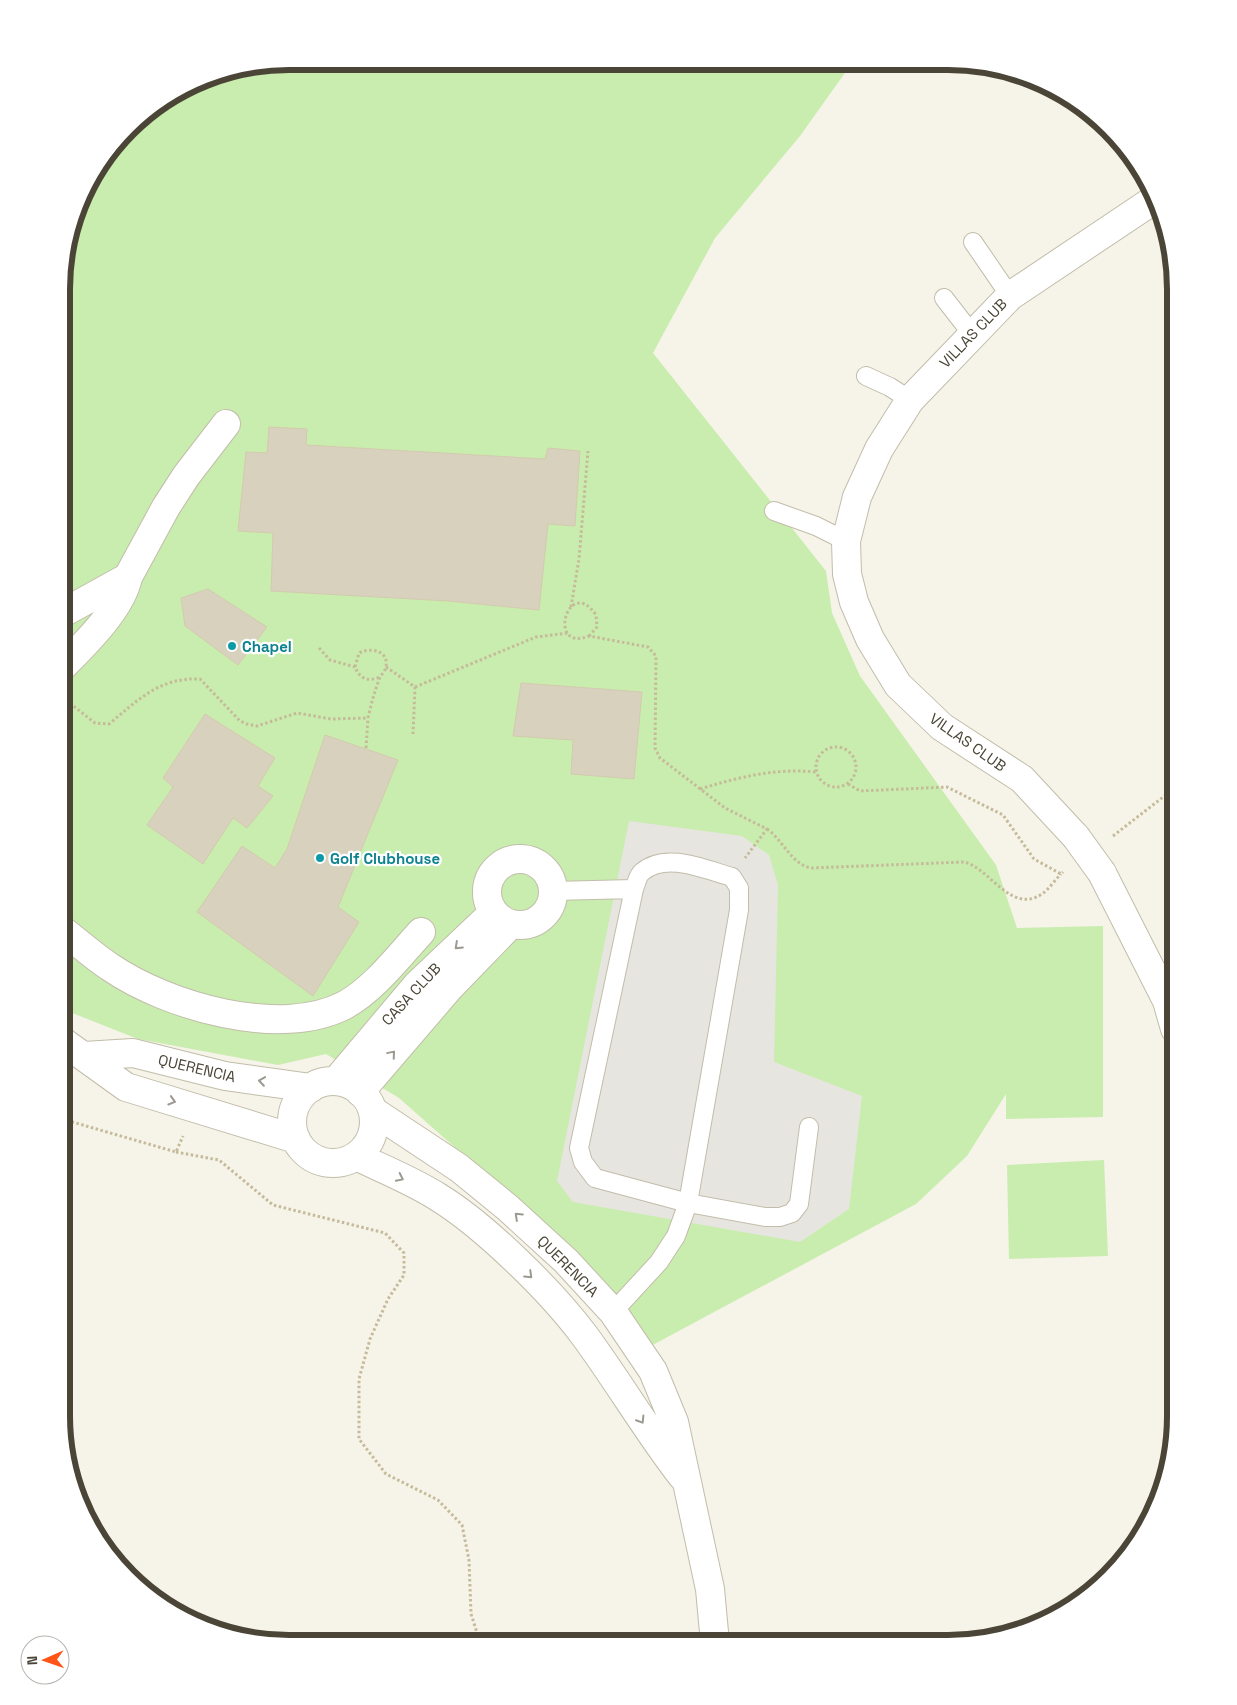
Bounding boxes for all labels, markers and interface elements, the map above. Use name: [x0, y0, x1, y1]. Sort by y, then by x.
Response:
street label: VILLAS CLUB: [935, 294, 1011, 372]
place label: Chapel: [242, 637, 292, 656]
marker: Chapel: [226, 640, 238, 652]
street label: VILLAS CLUB: [926, 709, 1010, 775]
place label: Golf Clubhouse: [330, 849, 440, 868]
marker: Golf Clubhouse: [314, 852, 326, 864]
one-way arrow: [455, 940, 464, 949]
street label: CASA CLUB: [377, 959, 445, 1029]
street label: QUERENCIA: [156, 1050, 238, 1086]
one-way arrow: [386, 1051, 395, 1060]
one-way arrow: [258, 1077, 267, 1087]
one-way arrow: [168, 1096, 176, 1106]
one-way arrow: [395, 1172, 404, 1182]
one-way arrow: [514, 1213, 523, 1222]
street label: QUERENCIA: [533, 1231, 603, 1301]
one-way arrow: [523, 1269, 532, 1278]
one-way arrow: [635, 1414, 644, 1424]
north arrow: [20, 1635, 70, 1685]
text: N: [23, 1655, 41, 1665]

